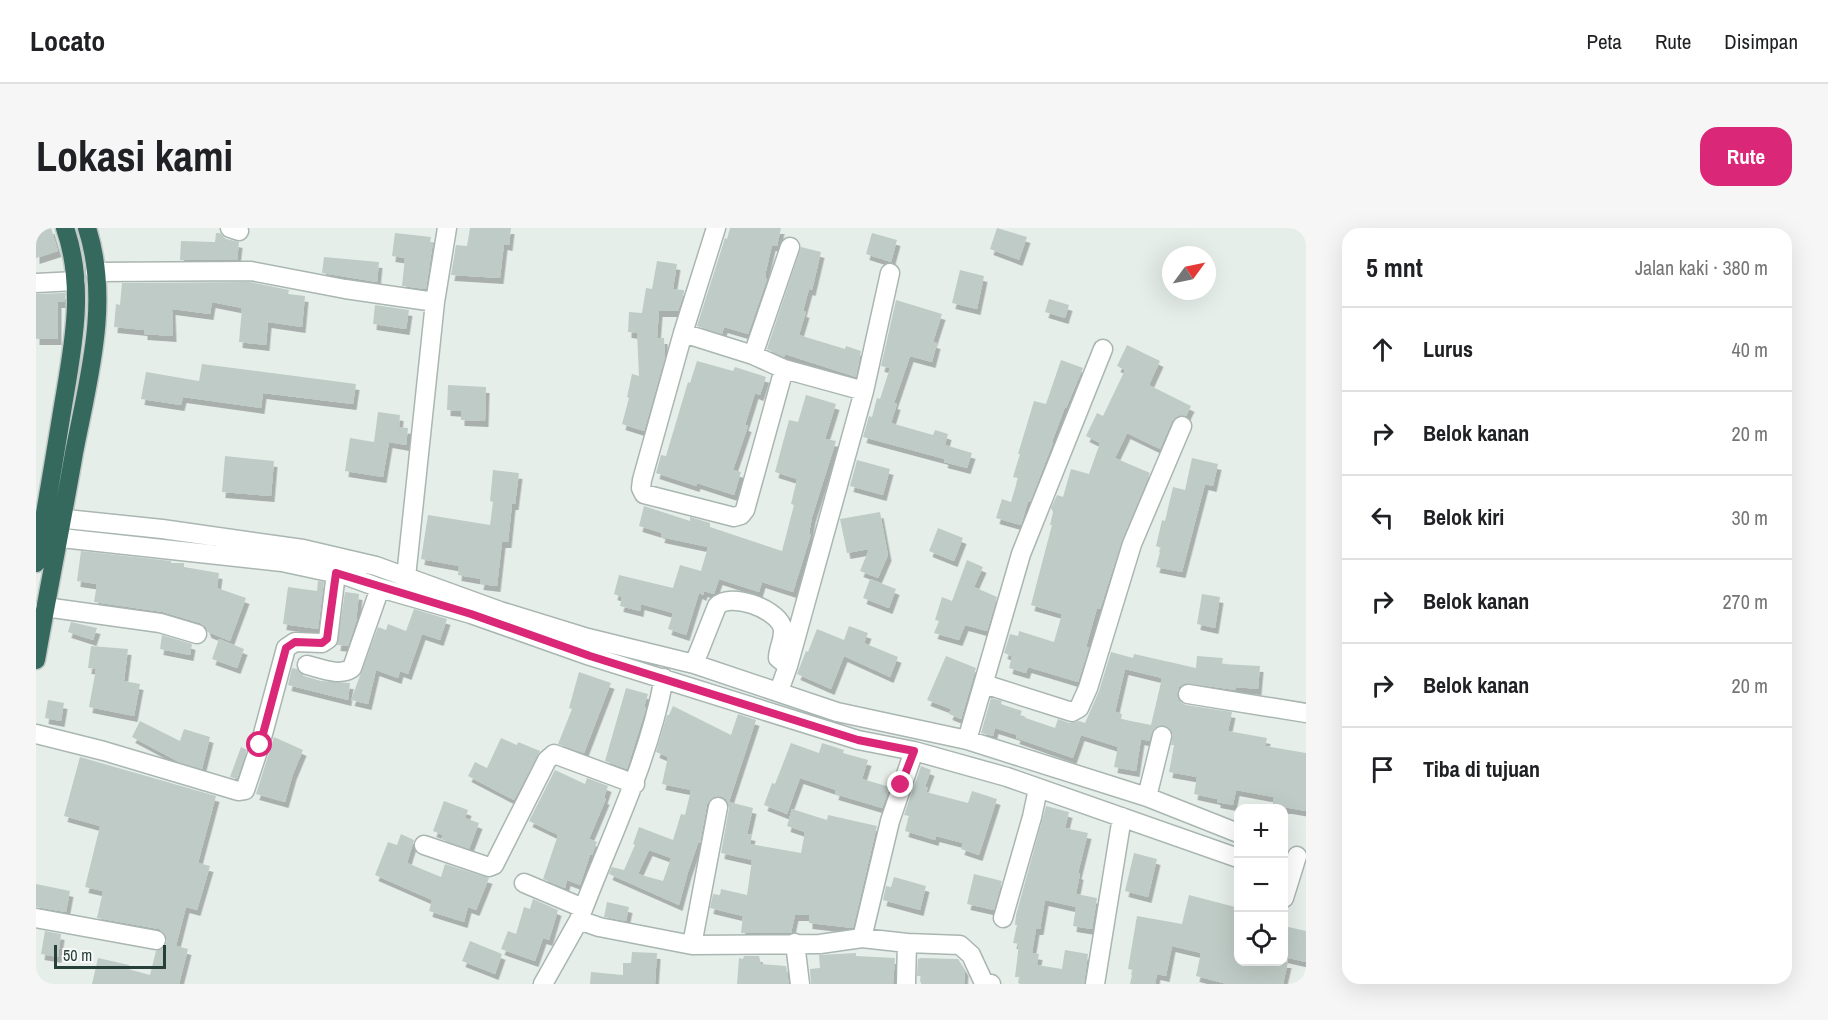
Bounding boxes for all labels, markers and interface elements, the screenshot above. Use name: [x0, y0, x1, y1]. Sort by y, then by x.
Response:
text: Locato: [30, 22, 105, 60]
text: Peta: [1586, 27, 1622, 56]
text: Rute: [1655, 27, 1691, 56]
text: Disimpan: [1724, 27, 1798, 56]
button: Rute: [1700, 127, 1792, 186]
text: Lokasi kami: [36, 128, 233, 184]
north arrow: [1162, 246, 1216, 300]
text: 5 mnt: [1366, 250, 1423, 285]
text: Jalan kaki · 380 m: [1635, 254, 1768, 281]
icon: ahead: [1366, 333, 1399, 366]
text: Lurus: [1423, 334, 1473, 364]
text: 40 m: [1732, 336, 1768, 363]
icon: right: [1366, 417, 1399, 450]
text: Belok kanan: [1423, 418, 1529, 448]
text: 20 m: [1732, 420, 1768, 447]
icon: left: [1366, 501, 1399, 534]
text: Belok kiri: [1423, 502, 1504, 532]
text: 30 m: [1732, 504, 1768, 531]
icon: right: [1366, 585, 1399, 618]
text: Belok kanan: [1423, 586, 1529, 616]
text: 270 m: [1722, 588, 1768, 615]
icon: right: [1366, 669, 1399, 702]
text: Belok kanan: [1423, 670, 1529, 700]
text: 20 m: [1732, 672, 1768, 699]
route start: [246, 731, 272, 757]
icon: arrive: [1366, 753, 1399, 786]
text: Tiba di tujuan: [1423, 754, 1540, 784]
route end: [887, 771, 913, 797]
map controls: [1234, 804, 1288, 966]
button: +: [1234, 804, 1288, 858]
button: −: [1234, 858, 1288, 912]
button: locate: [1234, 912, 1288, 966]
scale bar: [54, 942, 166, 970]
text: 50 m: [63, 944, 92, 966]

